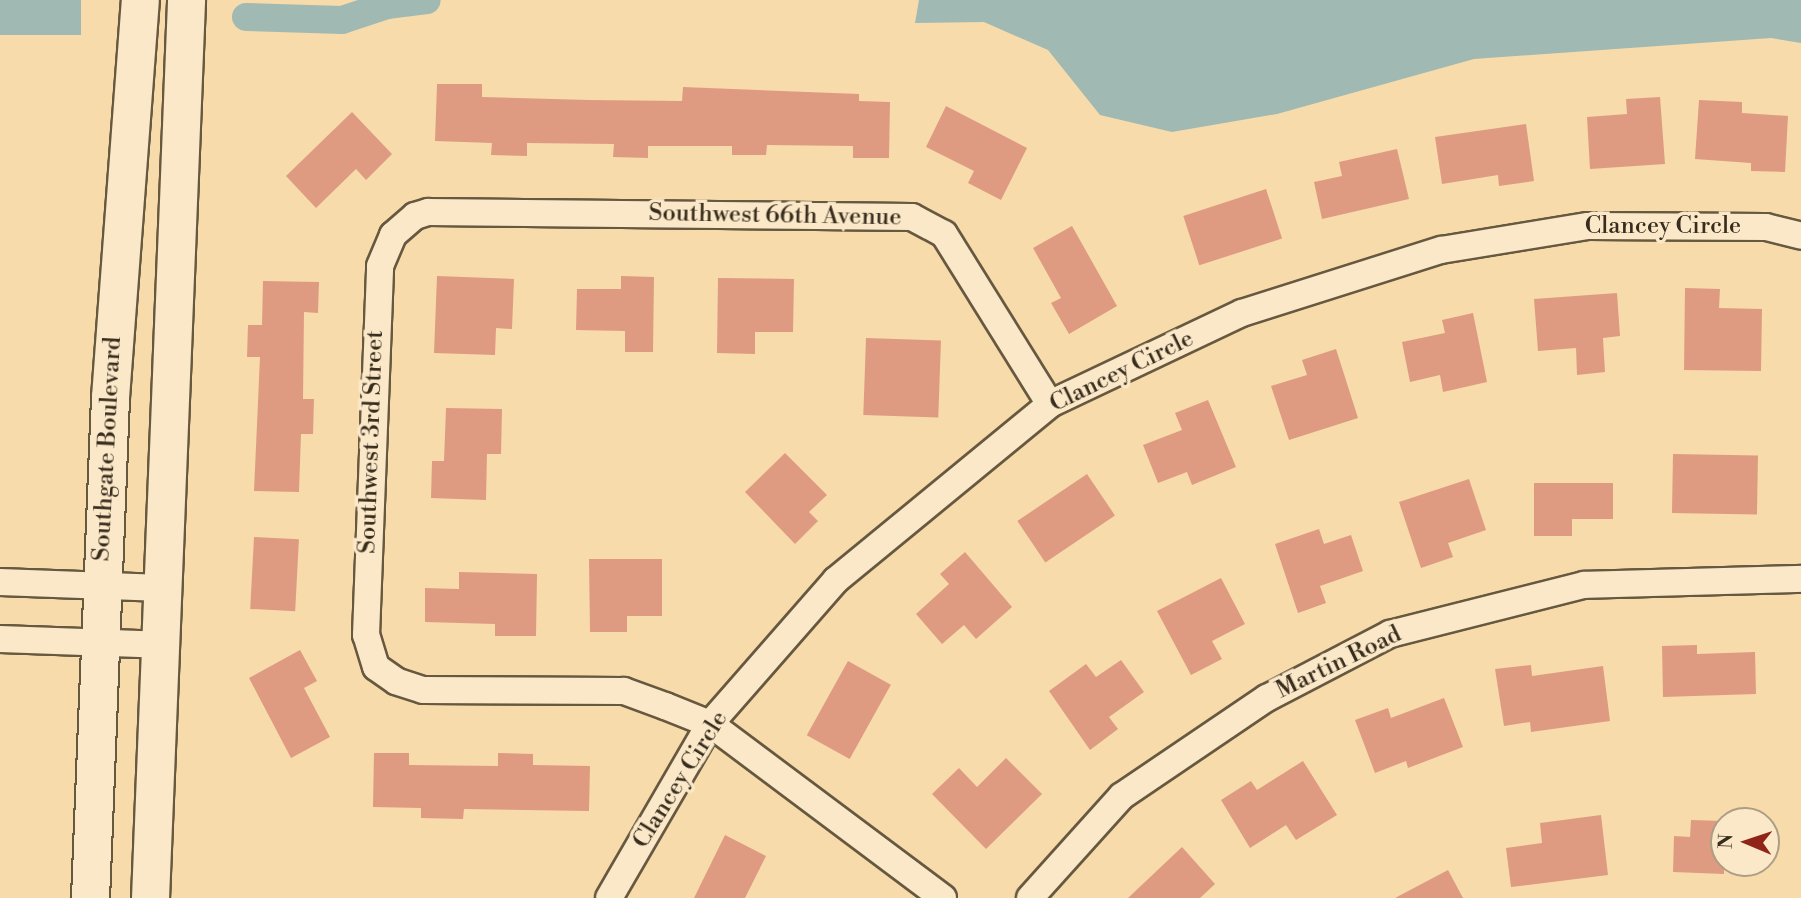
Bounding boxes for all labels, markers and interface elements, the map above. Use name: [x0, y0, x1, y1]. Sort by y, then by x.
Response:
street label: Southwest 66th Avenue: [648, 199, 902, 233]
street label: Clancey Circle: [1585, 213, 1741, 241]
street label: Clancey Circle: [1045, 325, 1199, 419]
street label: Southwest 3rd Street: [354, 330, 390, 554]
street label: Southgate Boulevard: [88, 336, 128, 562]
street label: Martin Road: [1272, 620, 1406, 706]
street label: Clancey Circle: [627, 706, 735, 854]
north arrow: [1710, 807, 1780, 877]
text: N: [1714, 833, 1738, 849]

